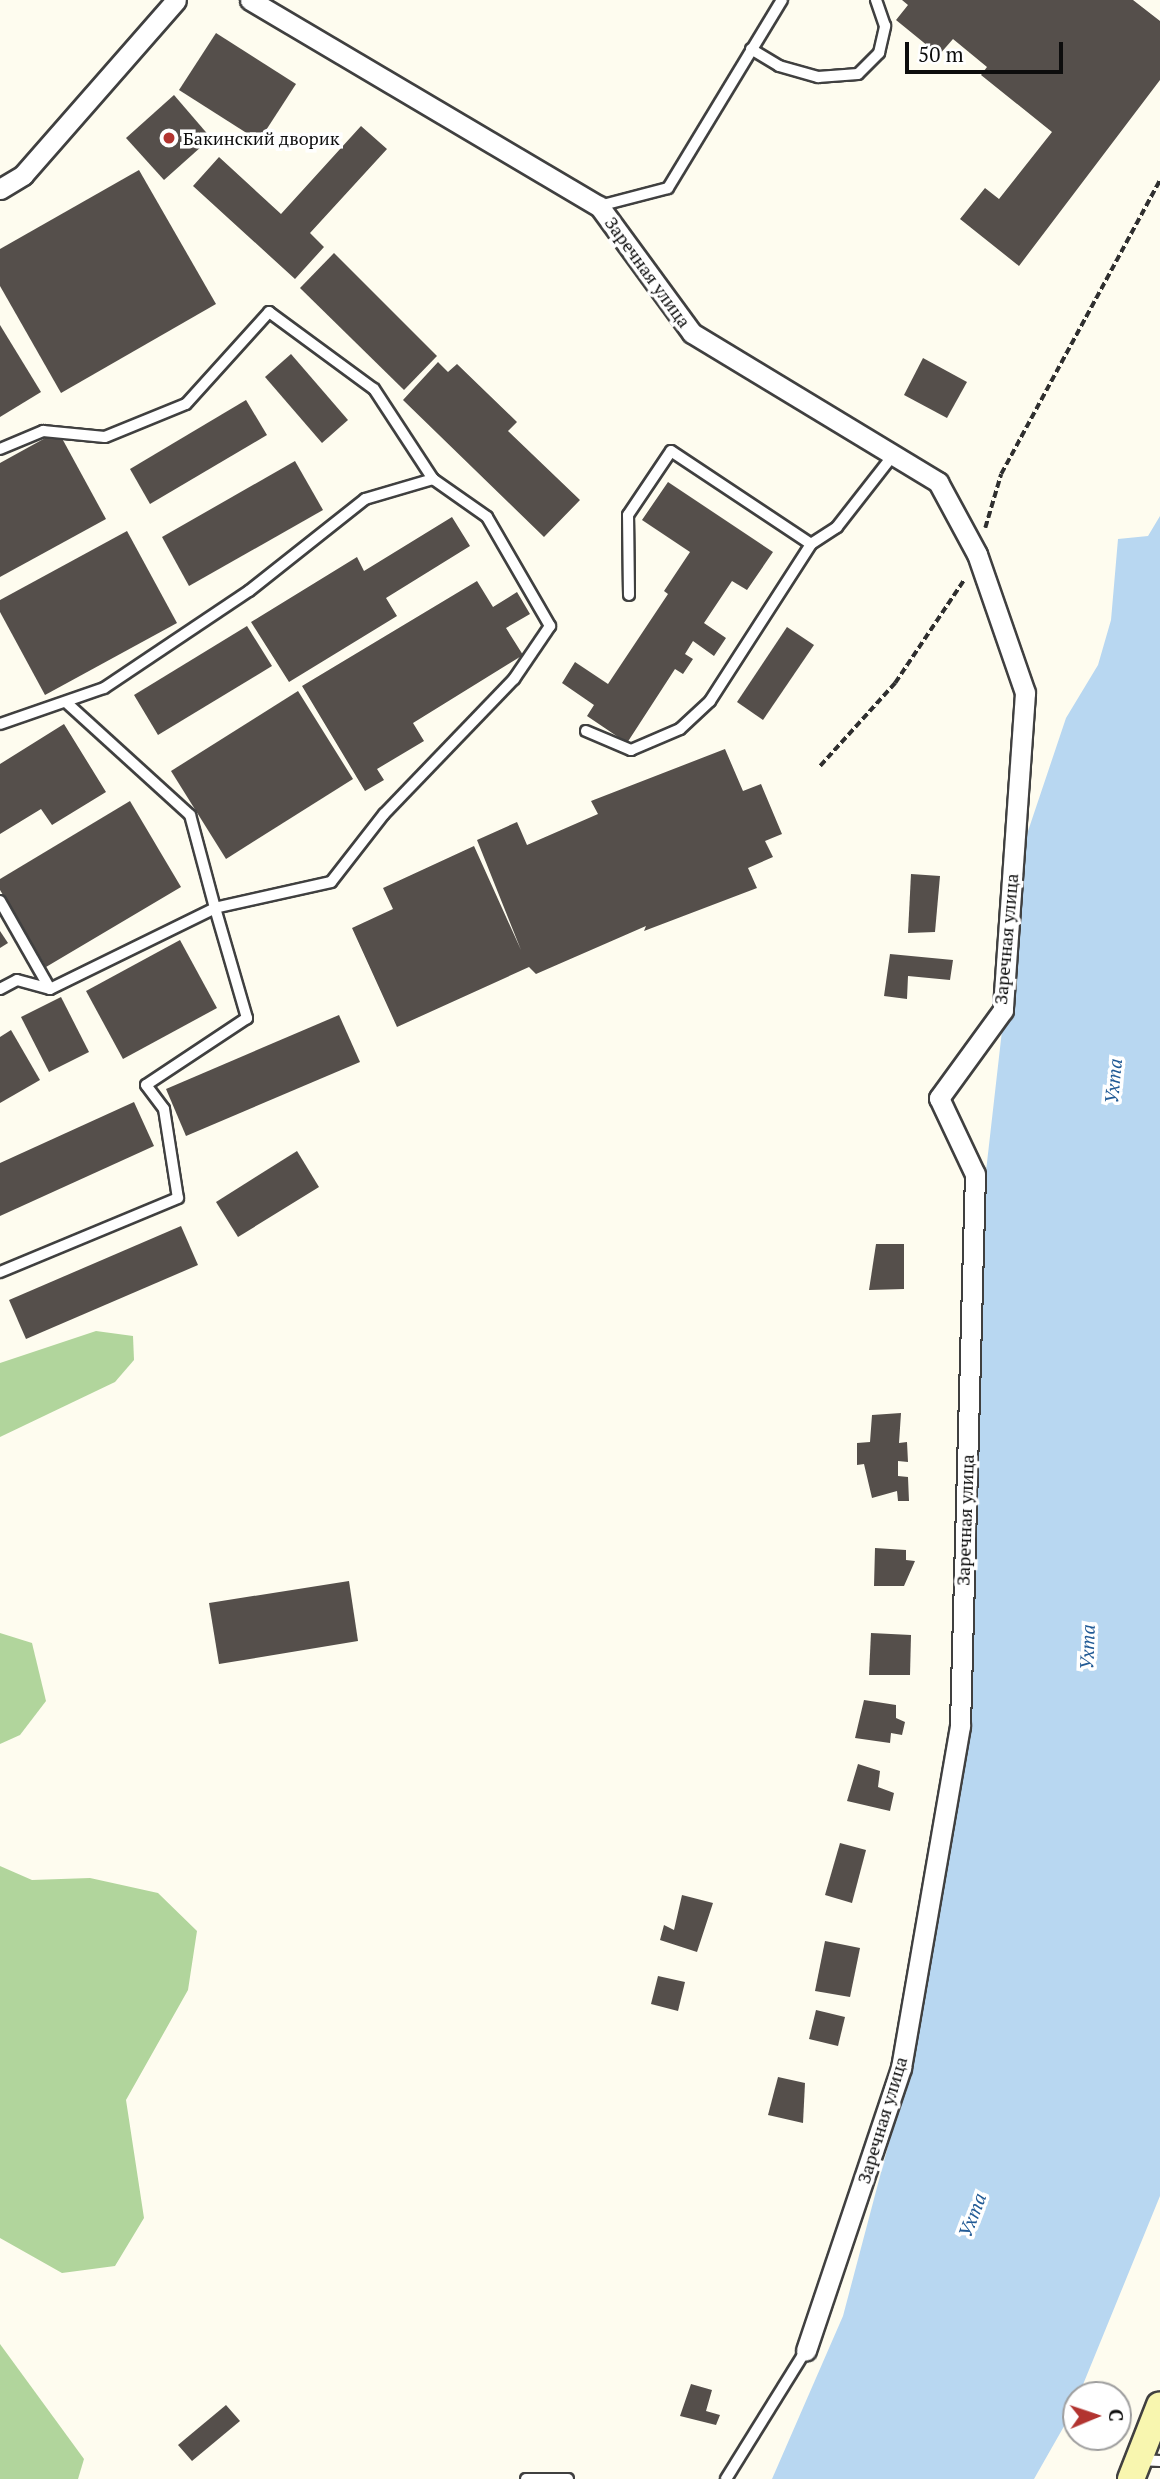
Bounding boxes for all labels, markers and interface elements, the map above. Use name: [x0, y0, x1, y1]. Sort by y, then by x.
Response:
scale bar: [908, 28, 1066, 72]
text: 50 m: [918, 40, 964, 68]
place label: Бакинский дворик: [183, 127, 340, 149]
marker: Бакинский дворик: [161, 130, 177, 146]
street label: Заречная улица: [601, 212, 695, 332]
street label: Заречная улица: [990, 872, 1022, 1006]
water label: Ухта: [1100, 1057, 1126, 1105]
street label: Заречная улица: [952, 1454, 978, 1586]
water label: Ухта: [1075, 1624, 1099, 1670]
street label: Заречная улица: [852, 2054, 912, 2186]
water label: Ухта: [953, 2190, 991, 2240]
north arrow: [1062, 2381, 1132, 2451]
text: С: [1104, 2409, 1129, 2422]

